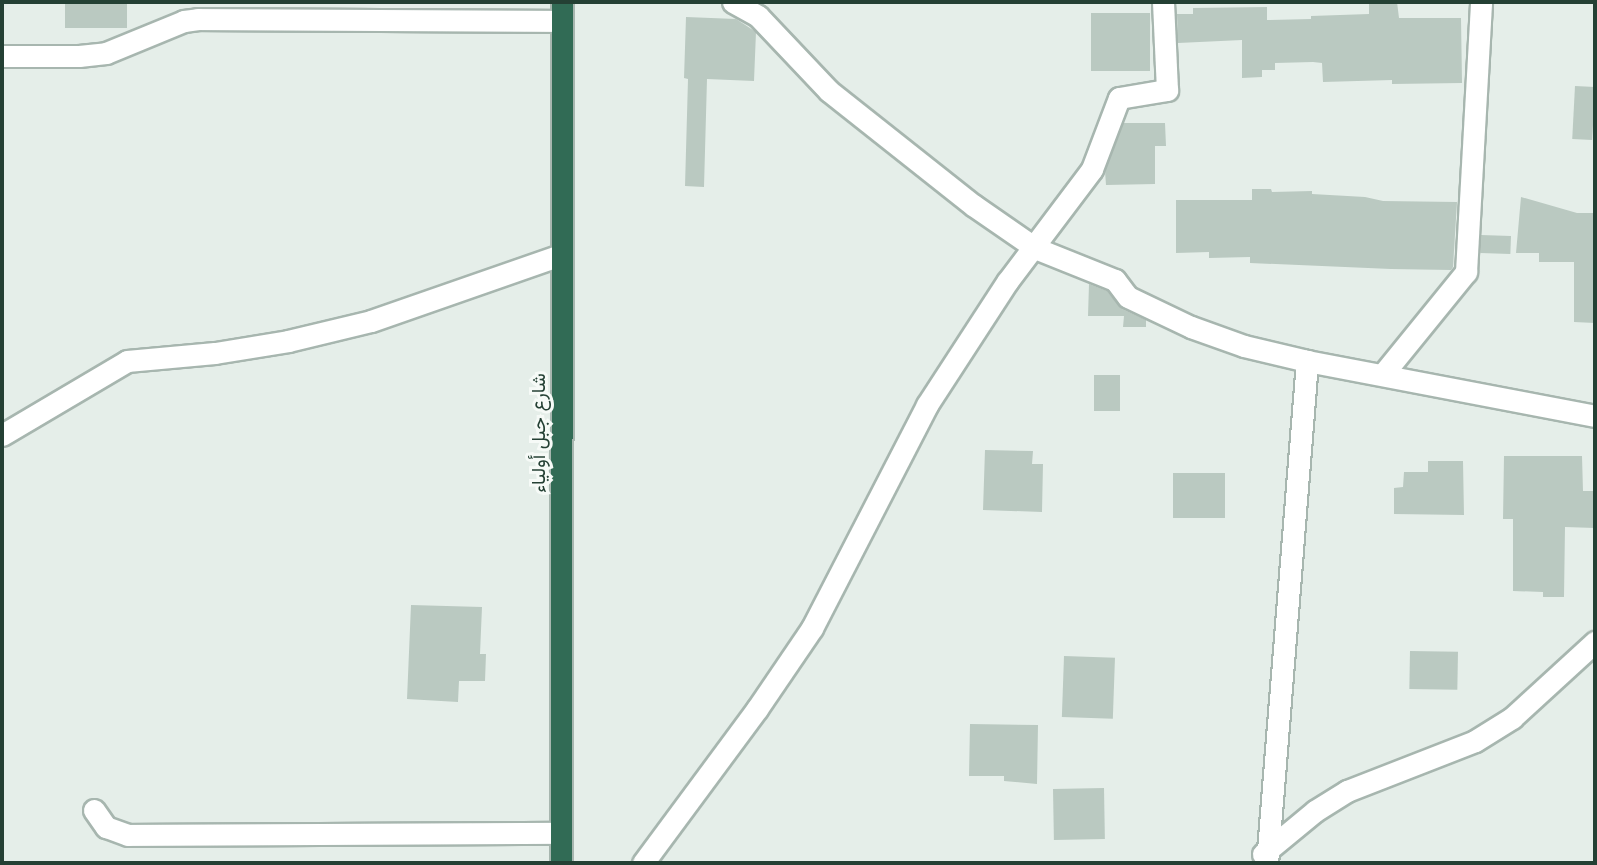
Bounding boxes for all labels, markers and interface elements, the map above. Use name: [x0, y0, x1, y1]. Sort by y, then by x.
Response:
street label: شارع جبل أولياء: [528, 373, 550, 493]

